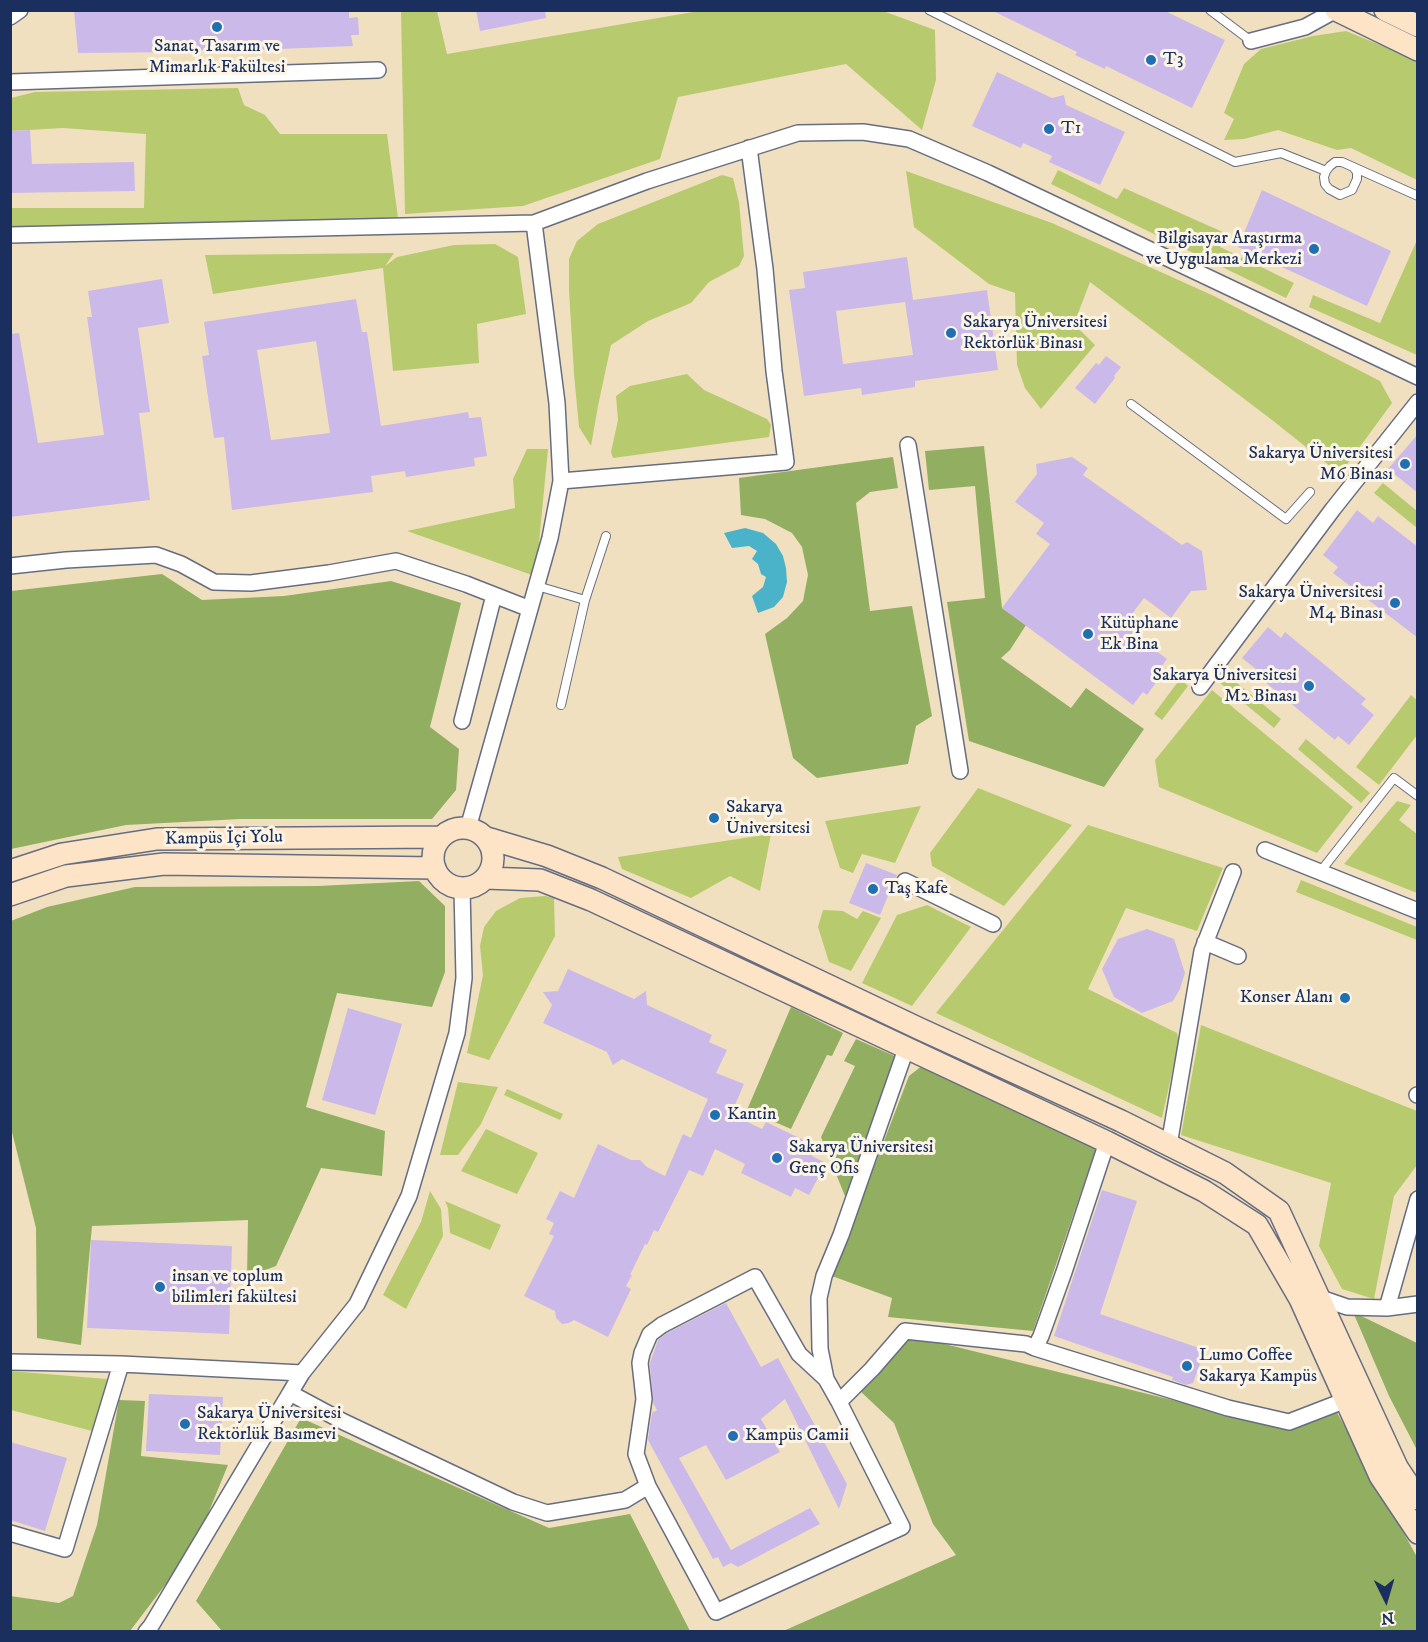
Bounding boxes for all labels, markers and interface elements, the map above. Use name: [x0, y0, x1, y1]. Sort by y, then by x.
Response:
marker: Sanat, Tasarım ve Mimarlık Fakültesi: [210, 20, 224, 34]
place label: Sanat, Tasarım ve Mimarlık Fakültesi: [149, 36, 285, 78]
place label: T3: [1163, 49, 1183, 71]
marker: T3: [1144, 53, 1158, 67]
place label: T1: [1061, 118, 1081, 140]
marker: T1: [1042, 122, 1056, 136]
place label: Bilgisayar Araştırma ve Uygulama Merkezi: [1146, 228, 1302, 270]
marker: Bilgisayar Araştırma ve Uygulama Merkezi: [1307, 242, 1321, 256]
place label: Sakarya Üniversitesi Rektörlük Binası: [963, 312, 1107, 354]
marker: Sakarya Üniversitesi Rektörlük Binası: [944, 326, 958, 340]
place label: Sakarya Üniversitesi M6 Binası: [1249, 443, 1393, 486]
marker: Sakarya Üniversitesi M6 Binası: [1398, 457, 1412, 471]
place label: Sakarya Üniversitesi M4 Binası: [1239, 582, 1383, 624]
marker: Sakarya Üniversitesi M4 Binası: [1388, 596, 1402, 610]
place label: Kütüphane Ek Bina: [1100, 613, 1178, 656]
marker: Kütüphane Ek Bina: [1081, 627, 1095, 641]
place label: Sakarya Üniversitesi M2 Binası: [1153, 665, 1297, 708]
marker: Sakarya Üniversitesi M2 Binası: [1302, 679, 1316, 693]
place label: Sakarya Üniversitesi: [726, 797, 810, 840]
marker: Sakarya Üniversitesi: [707, 811, 721, 825]
street label: Kampüs İçi Yolu: [165, 827, 283, 851]
place label: Taş Kafe: [885, 878, 948, 900]
marker: Taş Kafe: [866, 882, 880, 896]
place label: Konser Alanı: [1240, 987, 1333, 1009]
marker: Konser Alanı: [1338, 991, 1352, 1005]
place label: Kantin: [727, 1104, 776, 1126]
marker: Kantin: [708, 1108, 722, 1122]
place label: Sakarya Üniversitesi Genç Ofis: [789, 1137, 933, 1180]
marker: Sakarya Üniversitesi Genç Ofis: [770, 1151, 784, 1165]
place label: insan ve toplum bilimleri fakültesi: [172, 1266, 297, 1308]
marker: insan ve toplum bilimleri fakültesi: [153, 1280, 167, 1294]
place label: Lumo Coffee Sakarya Kampüs: [1199, 1345, 1317, 1388]
marker: Lumo Coffee Sakarya Kampüs: [1180, 1359, 1194, 1373]
place label: Sakarya Üniversitesi Rektörlük Basımevi: [197, 1403, 341, 1446]
marker: Sakarya Üniversitesi Rektörlük Basımevi: [178, 1417, 192, 1431]
place label: Kampüs Camii: [745, 1425, 849, 1447]
marker: Kampüs Camii: [726, 1429, 740, 1443]
north arrow: [1356, 1570, 1416, 1630]
text: N: [1380, 1607, 1395, 1628]

